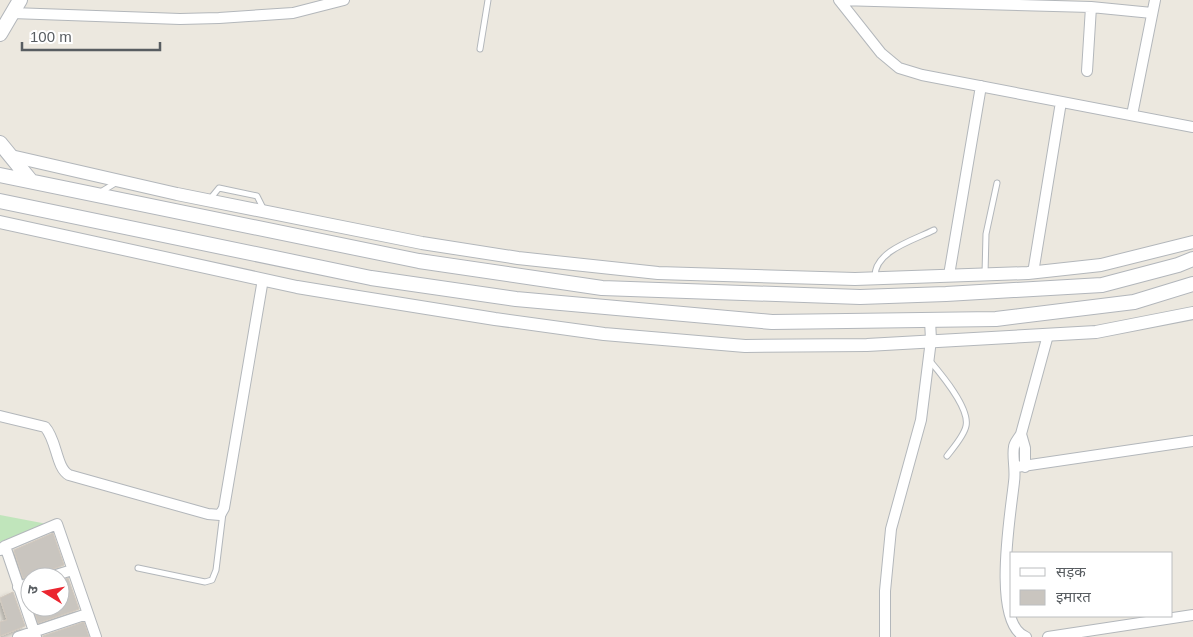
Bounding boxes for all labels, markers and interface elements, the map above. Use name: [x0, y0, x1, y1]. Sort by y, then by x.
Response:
scale bar: [22, 20, 160, 52]
text: 100 m: [30, 28, 72, 45]
legend: [1010, 552, 1173, 617]
text: सड़क: [1056, 563, 1086, 580]
north arrow: [20, 567, 70, 617]
text: उ: [24, 584, 41, 595]
text: इमारत: [1056, 588, 1091, 605]

